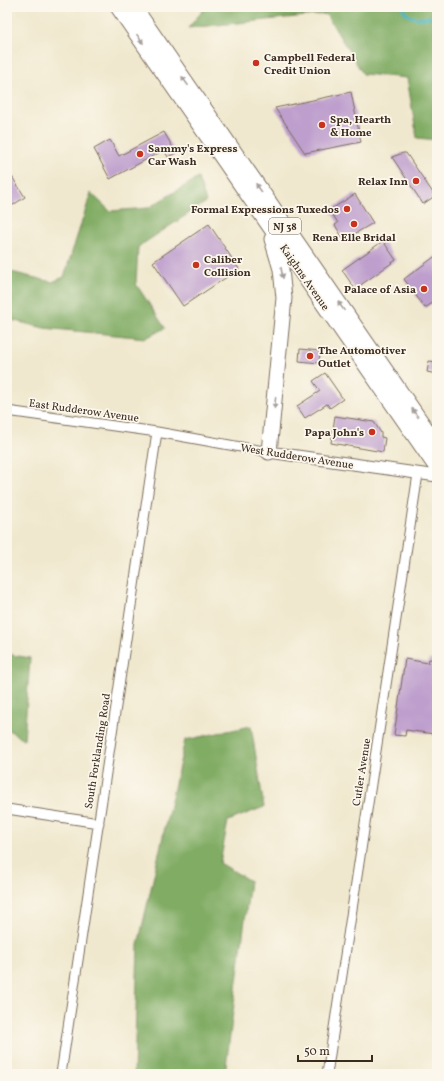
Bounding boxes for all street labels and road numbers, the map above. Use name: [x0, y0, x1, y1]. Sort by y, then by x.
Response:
road number: NJ 38: [269, 218, 301, 234]
street label: Kaighns Avenue: [275, 242, 332, 314]
street label: East Rudderow Avenue: [28, 396, 140, 427]
street label: West Rudderow Avenue: [239, 441, 354, 474]
street label: South Forklanding Road: [82, 692, 115, 810]
street label: Cutler Avenue: [350, 737, 375, 807]

